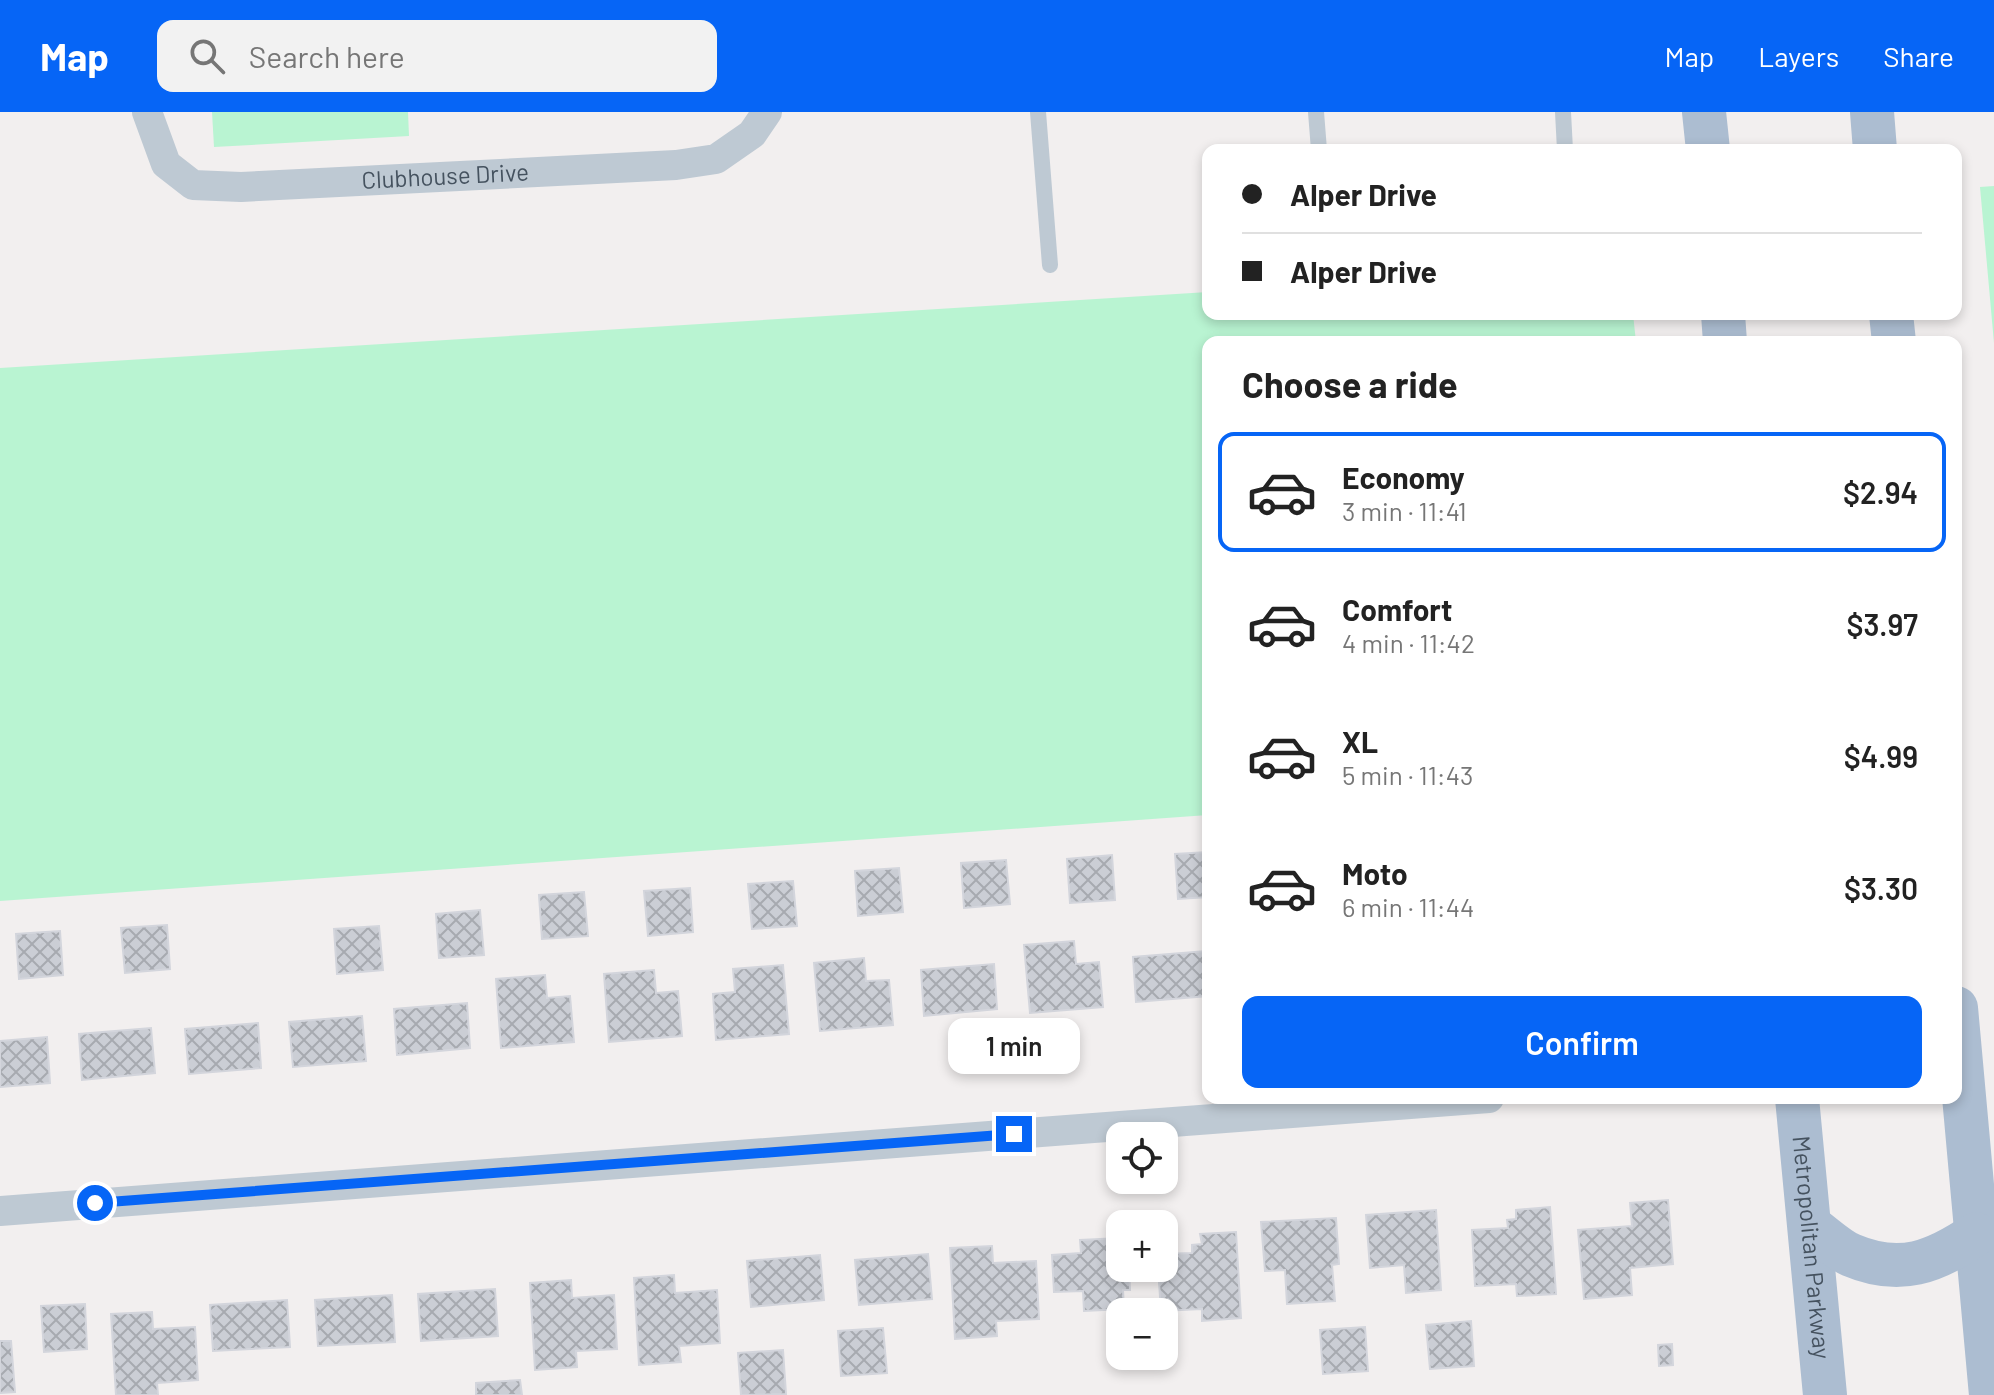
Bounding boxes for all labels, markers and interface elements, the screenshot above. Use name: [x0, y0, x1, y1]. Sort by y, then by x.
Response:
search box: [157, 20, 717, 92]
text: Map: [40, 33, 109, 79]
icon: search: [185, 34, 229, 78]
text: Search here: [249, 38, 405, 74]
text: Map: [1664, 39, 1714, 73]
text: Layers: [1758, 39, 1839, 73]
text: Share: [1883, 39, 1954, 73]
street label: Clubhouse Drive: [361, 156, 529, 194]
text: Alper Drive: [1290, 176, 1437, 212]
text: Alper Drive: [1290, 253, 1437, 289]
text: Choose a ride: [1242, 362, 1458, 405]
icon: car: [1246, 456, 1318, 528]
text: Economy: [1342, 459, 1465, 495]
text: $2.94: [1843, 474, 1918, 510]
text: 3 min · 11:41: [1342, 495, 1467, 526]
icon: car: [1246, 588, 1318, 660]
text: Comfort: [1342, 591, 1452, 627]
text: $3.97: [1846, 606, 1918, 642]
text: 4 min · 11:42: [1342, 627, 1475, 658]
icon: car: [1246, 720, 1318, 792]
text: XL: [1342, 723, 1378, 759]
text: $4.99: [1844, 738, 1918, 774]
text: 5 min · 11:43: [1342, 759, 1473, 790]
icon: car: [1246, 852, 1318, 924]
text: Moto: [1342, 855, 1408, 891]
text: $3.30: [1844, 870, 1918, 906]
text: 6 min · 11:44: [1342, 891, 1474, 922]
button: Confirm: [1242, 996, 1922, 1088]
callout: 1 min: [948, 1018, 1080, 1074]
text: 1 min: [986, 1030, 1042, 1061]
route end: [996, 1116, 1032, 1152]
map controls: [1106, 1122, 1178, 1370]
button: locate: [1106, 1122, 1178, 1194]
street label: Metropolitan Parkway: [1788, 1134, 1838, 1360]
route start: [77, 1185, 113, 1221]
button: +: [1106, 1210, 1178, 1282]
button: −: [1106, 1298, 1178, 1370]

